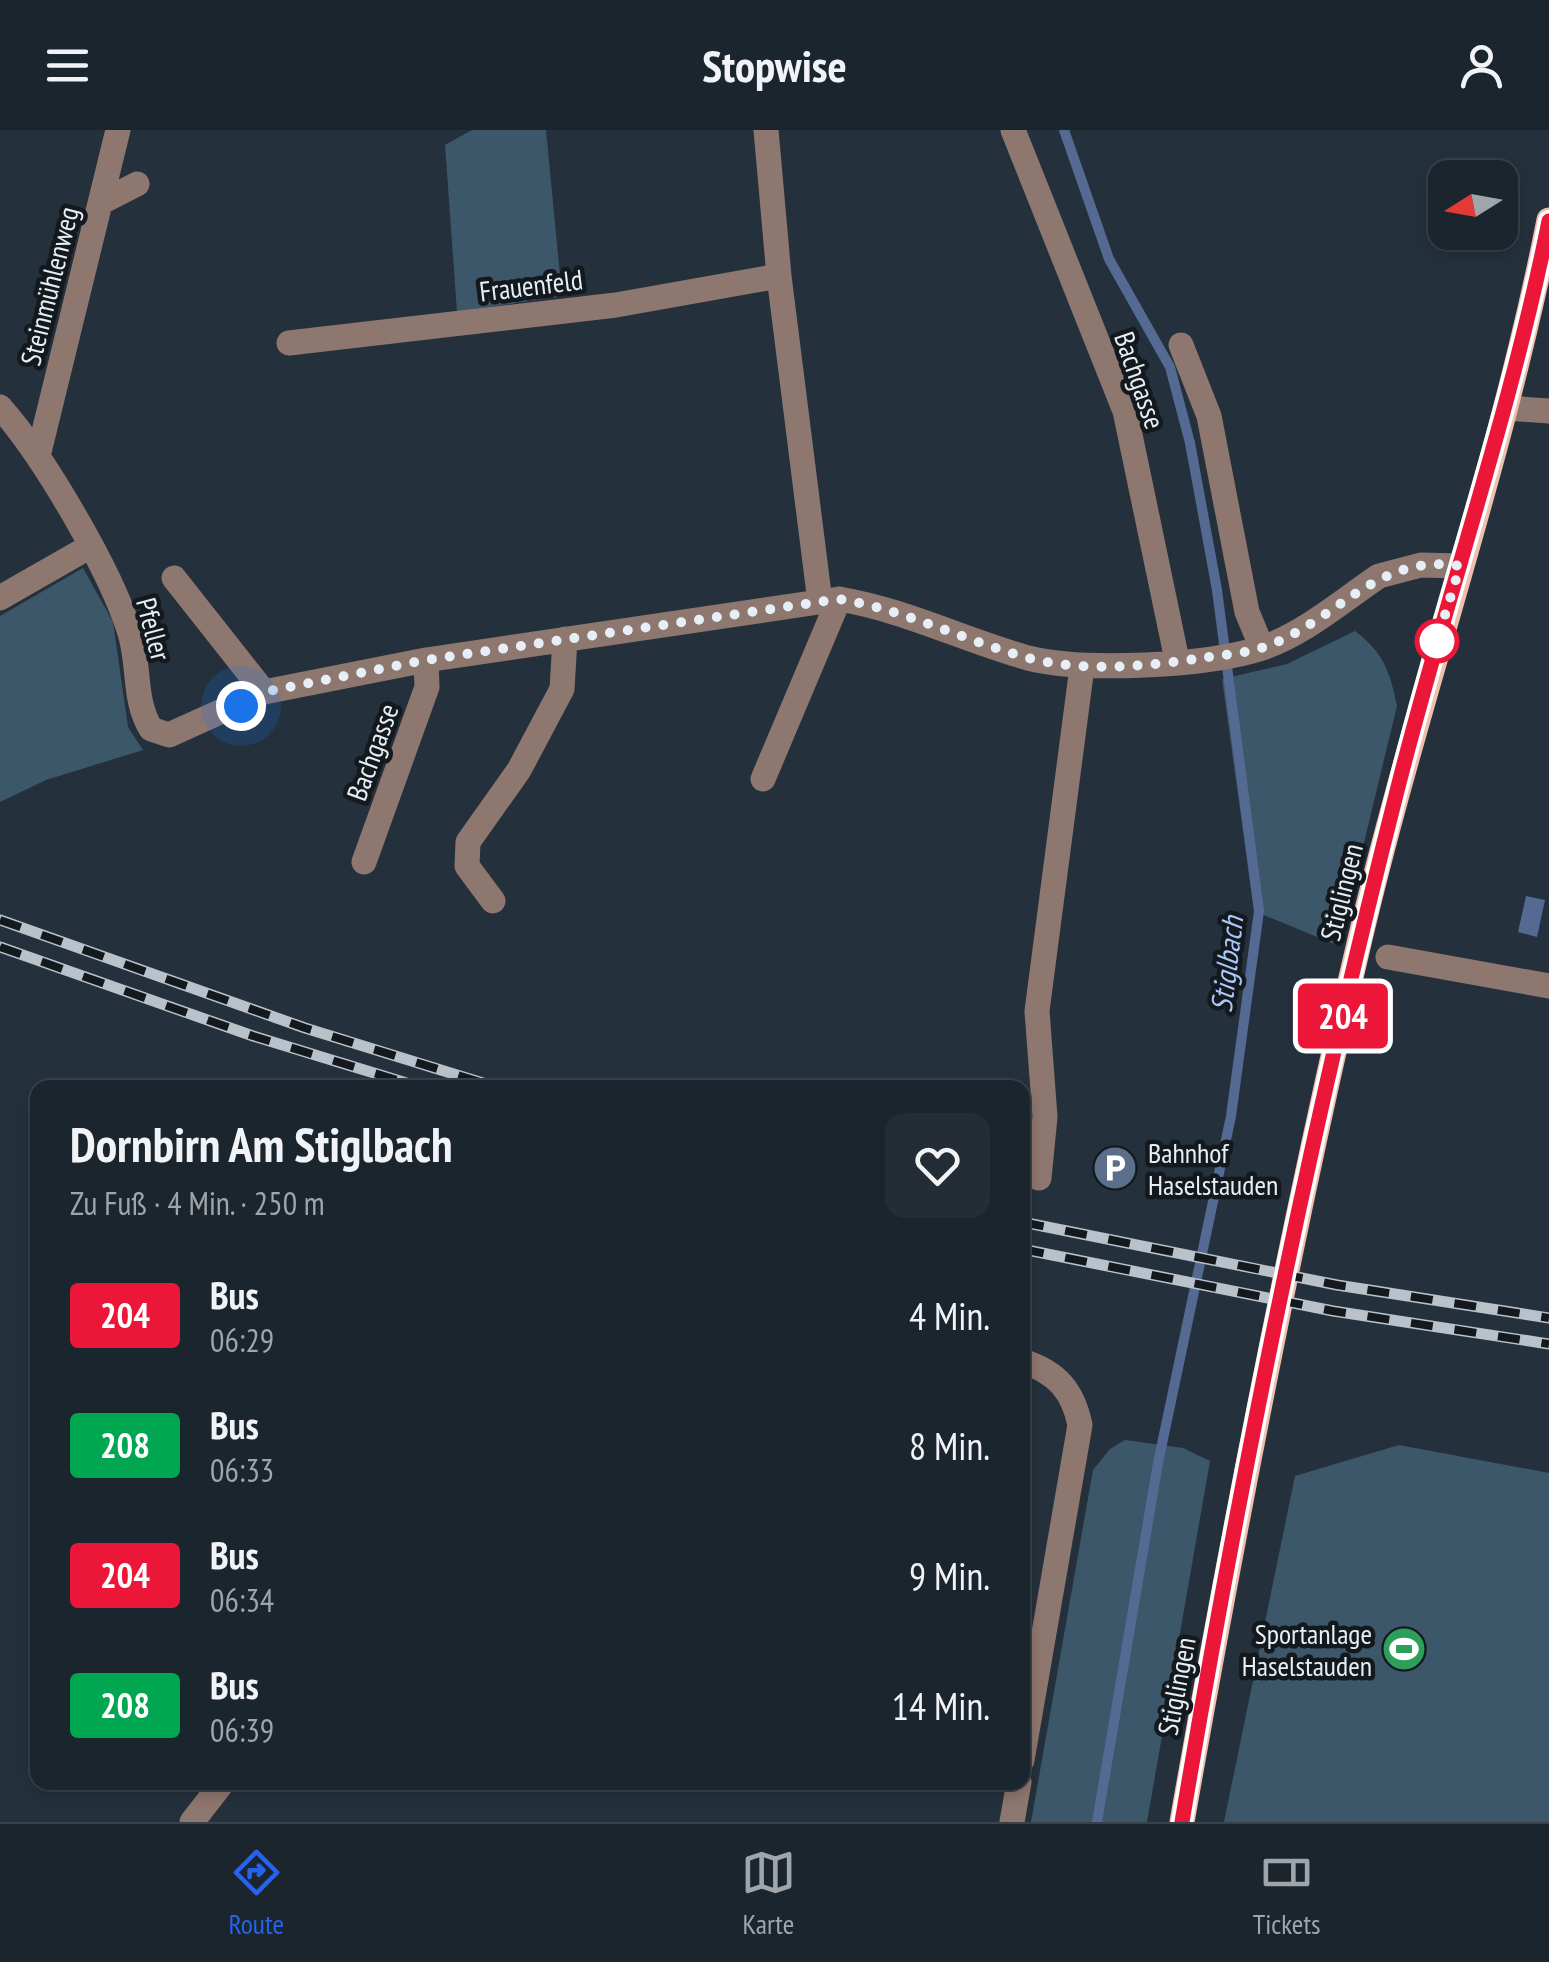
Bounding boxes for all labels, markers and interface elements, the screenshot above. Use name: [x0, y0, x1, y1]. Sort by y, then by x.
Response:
text: Stopwise: [702, 36, 847, 94]
icon: menu: [40, 38, 95, 93]
icon: person: [1454, 38, 1509, 93]
north arrow: [1428, 160, 1518, 250]
map controls: [1428, 160, 1518, 250]
street label: Steinmühlenweg: [11, 203, 87, 369]
street label: Frauenfeld: [477, 260, 585, 310]
street label: Bachgasse: [1106, 326, 1174, 434]
street label: Pfeller: [128, 594, 180, 665]
unlabelled marker: [1416, 620, 1458, 662]
your location: [216, 681, 266, 731]
street label: Bachgasse: [337, 698, 407, 806]
street label: Stiglingen: [1311, 840, 1371, 944]
water label: Stiglbach: [1201, 912, 1251, 1014]
line badge: 204: [1286, 984, 1400, 1048]
text: 204: [1318, 993, 1368, 1039]
text: Dornbirn Am Stiglbach: [70, 1113, 452, 1175]
button: heart: [885, 1113, 990, 1218]
place label: Bahnhof Haselstauden: [1148, 1134, 1278, 1203]
parking icon: Bahnhof Haselstauden: [1092, 1145, 1138, 1191]
text: Zu Fuß · 4 Min. · 250 m: [70, 1182, 325, 1224]
text: Bus: [210, 1270, 259, 1319]
text: 4 Min.: [909, 1291, 990, 1340]
text: 204: [100, 1292, 150, 1338]
text: 06:29: [210, 1319, 274, 1361]
text: Bus: [210, 1400, 259, 1449]
text: 8 Min.: [909, 1421, 990, 1470]
text: 208: [100, 1422, 150, 1468]
text: 06:33: [210, 1449, 274, 1491]
text: Bus: [210, 1530, 259, 1579]
text: 9 Min.: [909, 1551, 990, 1600]
text: 204: [100, 1552, 150, 1598]
text: 06:34: [210, 1579, 274, 1621]
place label: Sportanlage Haselstauden: [1242, 1615, 1372, 1684]
sports icon: Sportanlage Haselstauden: [1381, 1626, 1427, 1672]
street label: Stiglingen: [1148, 1634, 1204, 1738]
text: Bus: [210, 1660, 259, 1709]
text: 14 Min.: [892, 1681, 990, 1730]
text: 208: [100, 1682, 150, 1728]
text: 06:39: [210, 1709, 274, 1751]
tab: Route: [228, 1845, 284, 1942]
tab: Karte: [741, 1845, 796, 1942]
tab: Tickets: [1253, 1845, 1321, 1942]

